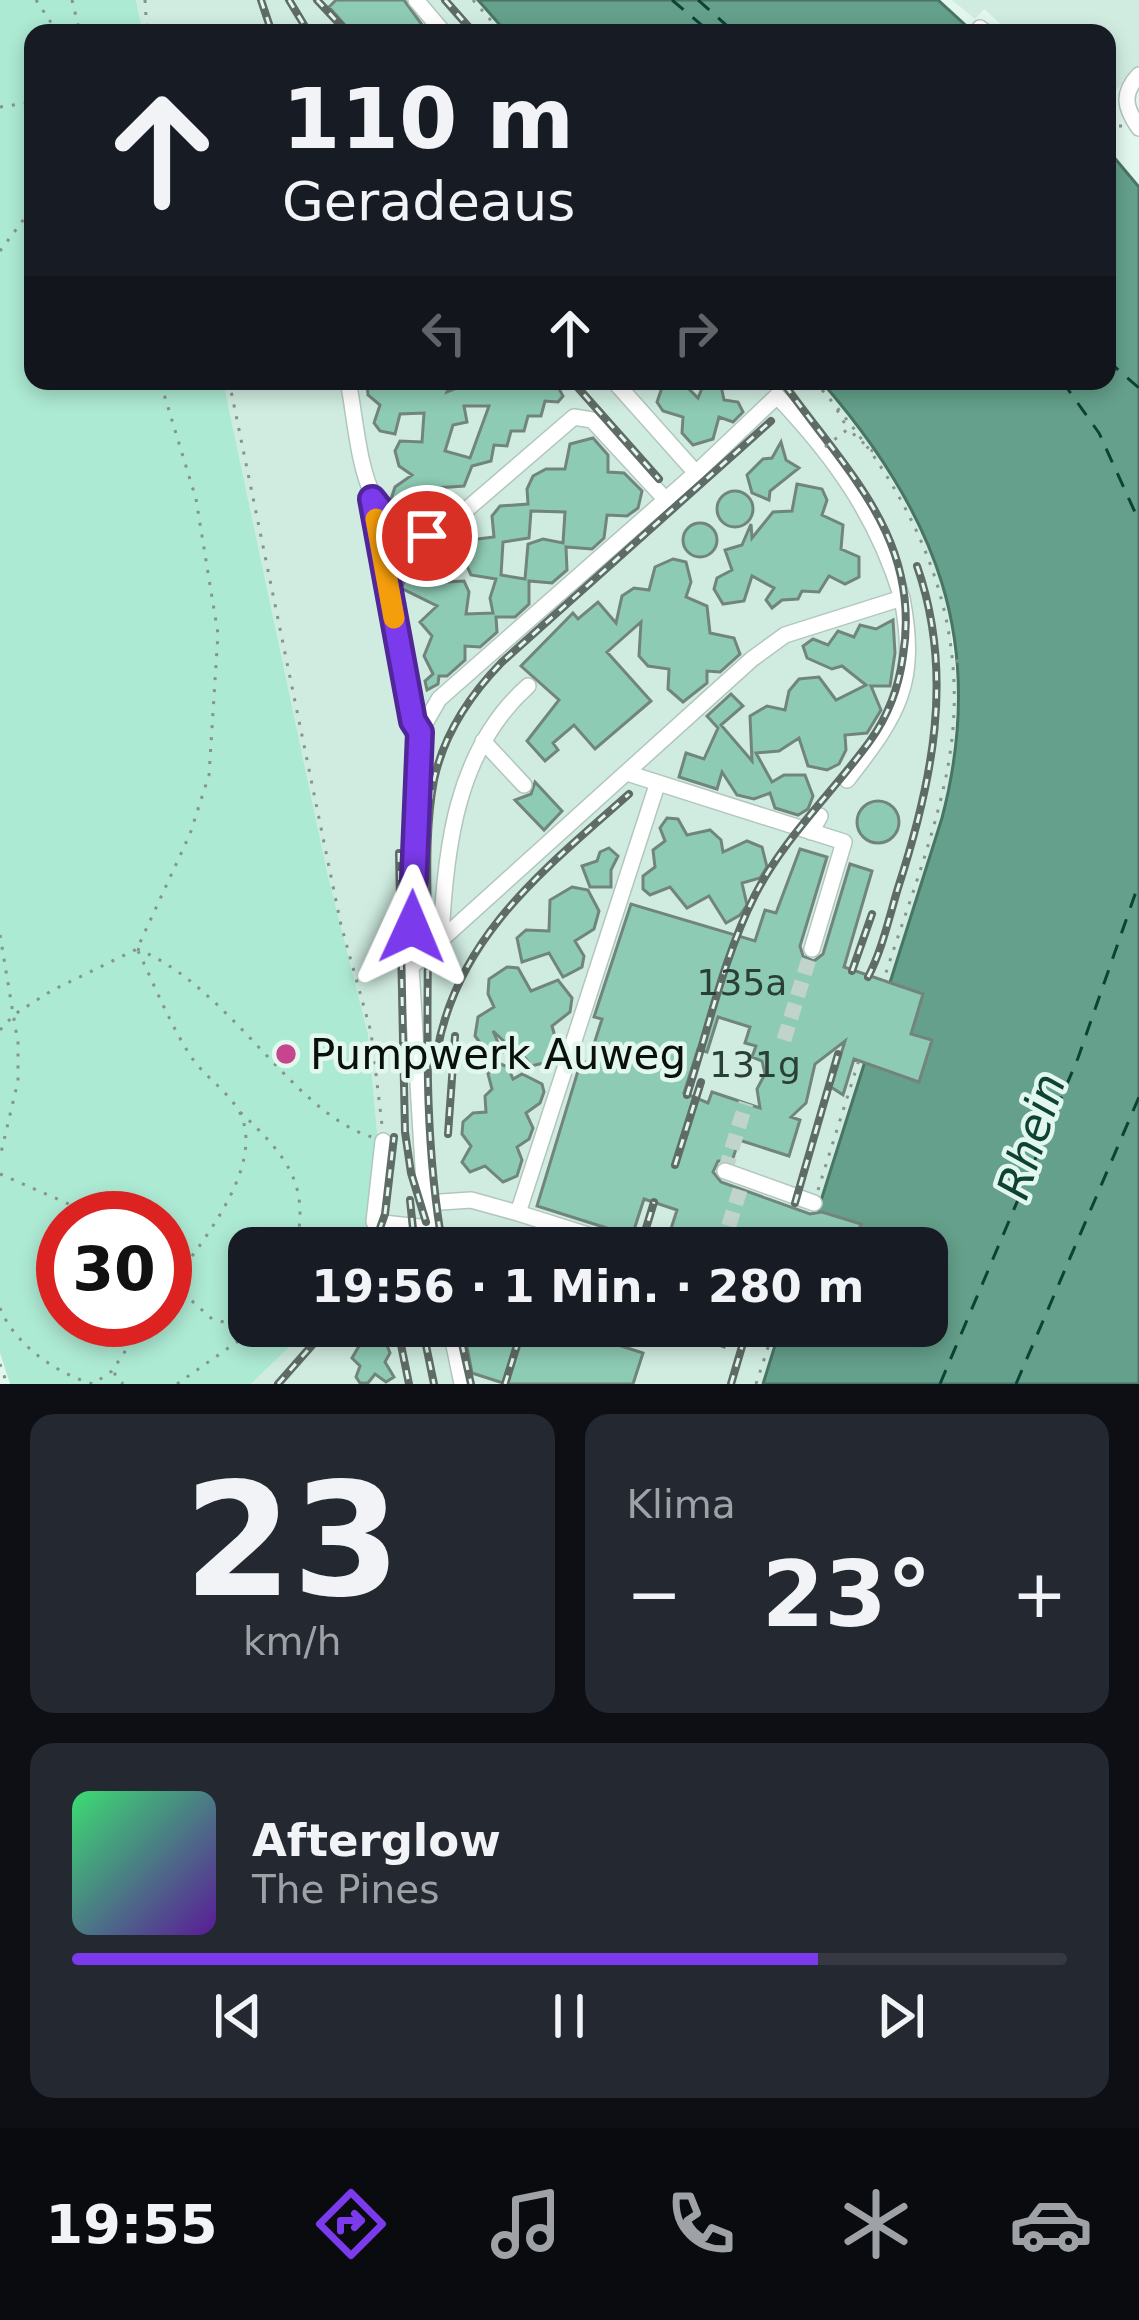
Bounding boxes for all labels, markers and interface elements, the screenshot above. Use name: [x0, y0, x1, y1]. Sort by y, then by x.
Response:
text: 110 m: [282, 70, 574, 168]
icon: ahead: [84, 72, 240, 228]
text: Geradeaus: [282, 170, 575, 233]
icon: left: [411, 300, 477, 366]
icon: ahead: [537, 300, 603, 366]
icon: right: [663, 300, 729, 366]
pin: [376, 485, 478, 587]
icon: arrive: [394, 503, 460, 569]
position arrow: [349, 864, 475, 990]
house number: 135a: [697, 962, 787, 1003]
place label: Pumpwerk Auweg: [310, 1030, 686, 1079]
marker: Pumpwerk Auweg: [273, 1041, 299, 1067]
house number: 131g: [709, 1044, 801, 1085]
water label: Rhein: [986, 1067, 1077, 1205]
speed limit sign: 30: [36, 1191, 192, 1347]
text: 19:56 · 1 Min. · 280 m: [312, 1260, 864, 1313]
text: 23: [184, 1450, 401, 1632]
text: Klima: [627, 1482, 736, 1527]
text: 23°: [762, 1542, 932, 1647]
text: −: [627, 1556, 682, 1633]
text: +: [1012, 1556, 1067, 1633]
text: km/h: [243, 1619, 341, 1664]
text: Afterglow: [252, 1814, 501, 1867]
text: The Pines: [252, 1867, 439, 1912]
icon: previous: [205, 1983, 271, 2049]
icon: pause: [536, 1983, 602, 2049]
icon: next: [868, 1983, 934, 2049]
icon: directions: [309, 2182, 393, 2266]
icon: music: [484, 2182, 568, 2266]
icon: phone: [659, 2182, 743, 2266]
icon: climate: [834, 2182, 918, 2266]
icon: car: [1009, 2182, 1093, 2266]
text: 19:55: [46, 2193, 217, 2256]

